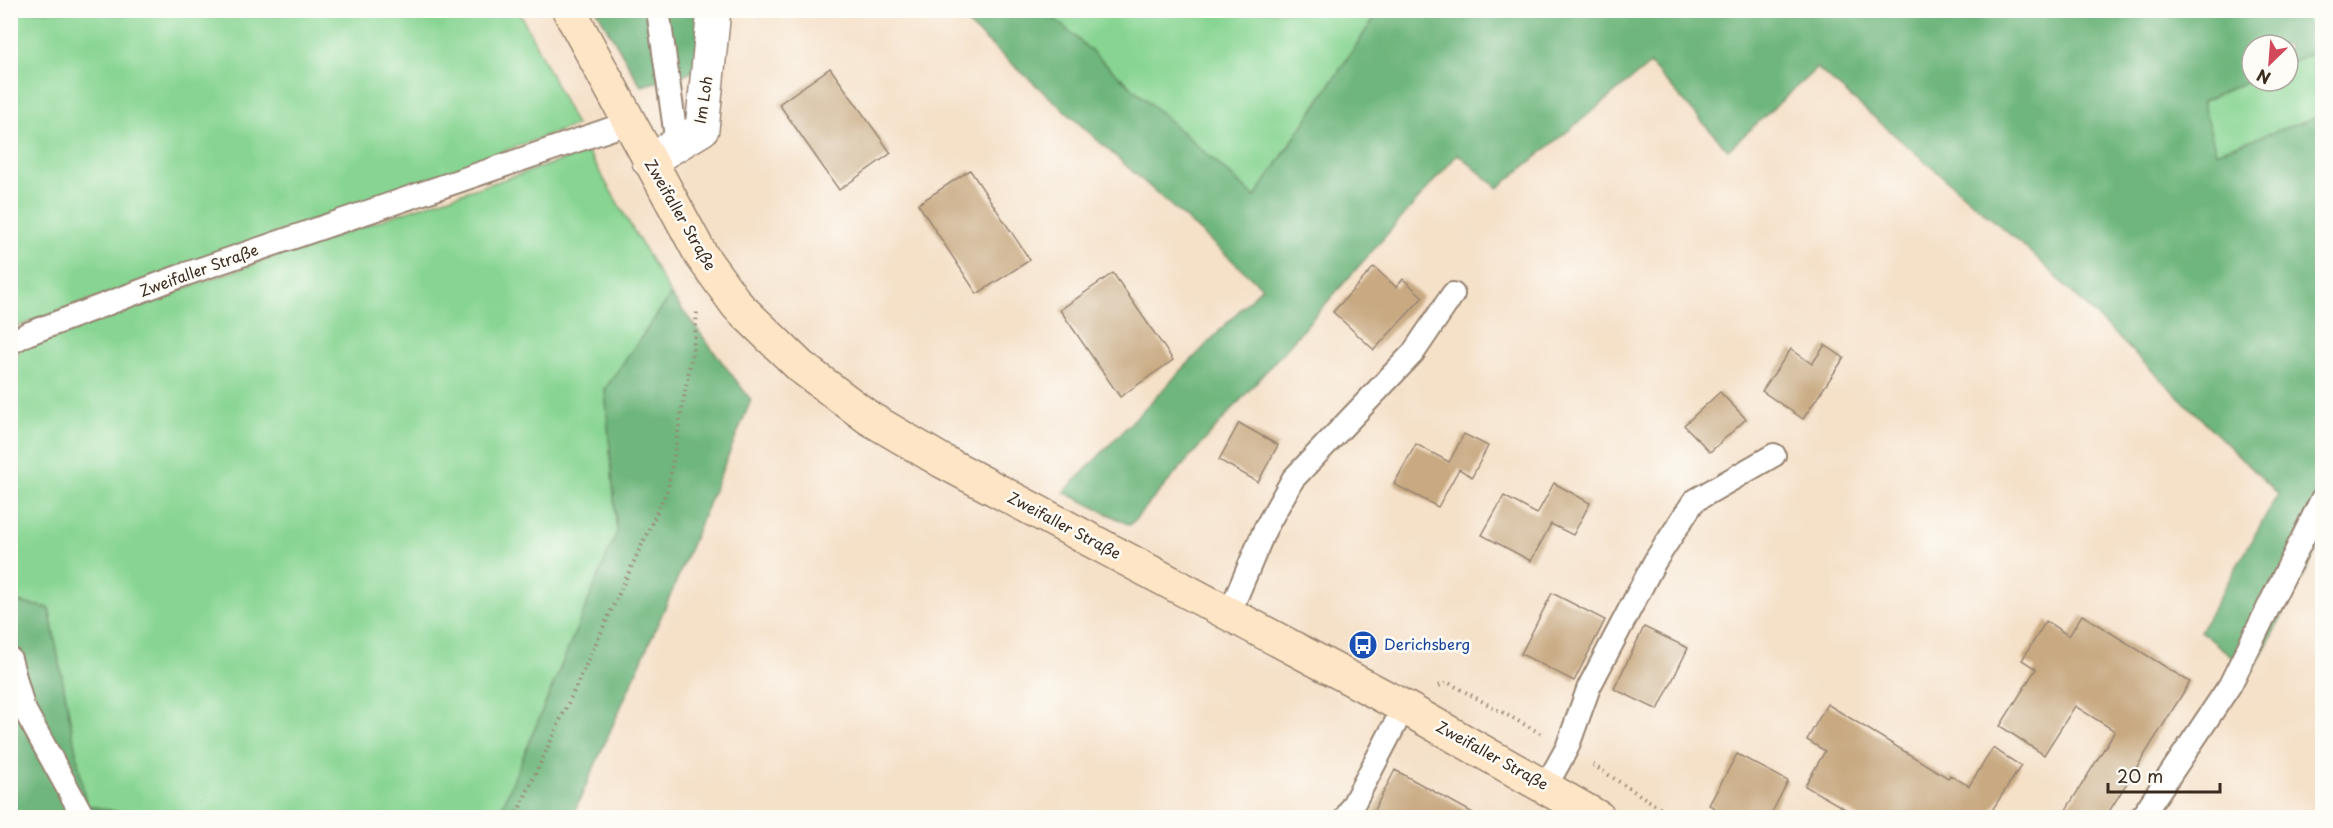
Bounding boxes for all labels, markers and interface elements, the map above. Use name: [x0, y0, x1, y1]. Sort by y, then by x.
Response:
north arrow: [2240, 33, 2300, 93]
text: N: [2252, 64, 2274, 91]
street label: Im Loh: [687, 74, 718, 125]
street label: Zweifaller Straße: [640, 154, 723, 274]
street label: Zweifaller Straße: [136, 237, 261, 302]
street label: Zweifaller Straße: [1004, 485, 1125, 564]
bus stop icon: Derichsberg: [1347, 629, 1379, 661]
place label: Derichsberg: [1384, 632, 1470, 655]
street label: Zweifaller Straße: [1432, 714, 1553, 795]
scale bar: [2108, 756, 2220, 794]
text: 20 m: [2117, 762, 2163, 789]

